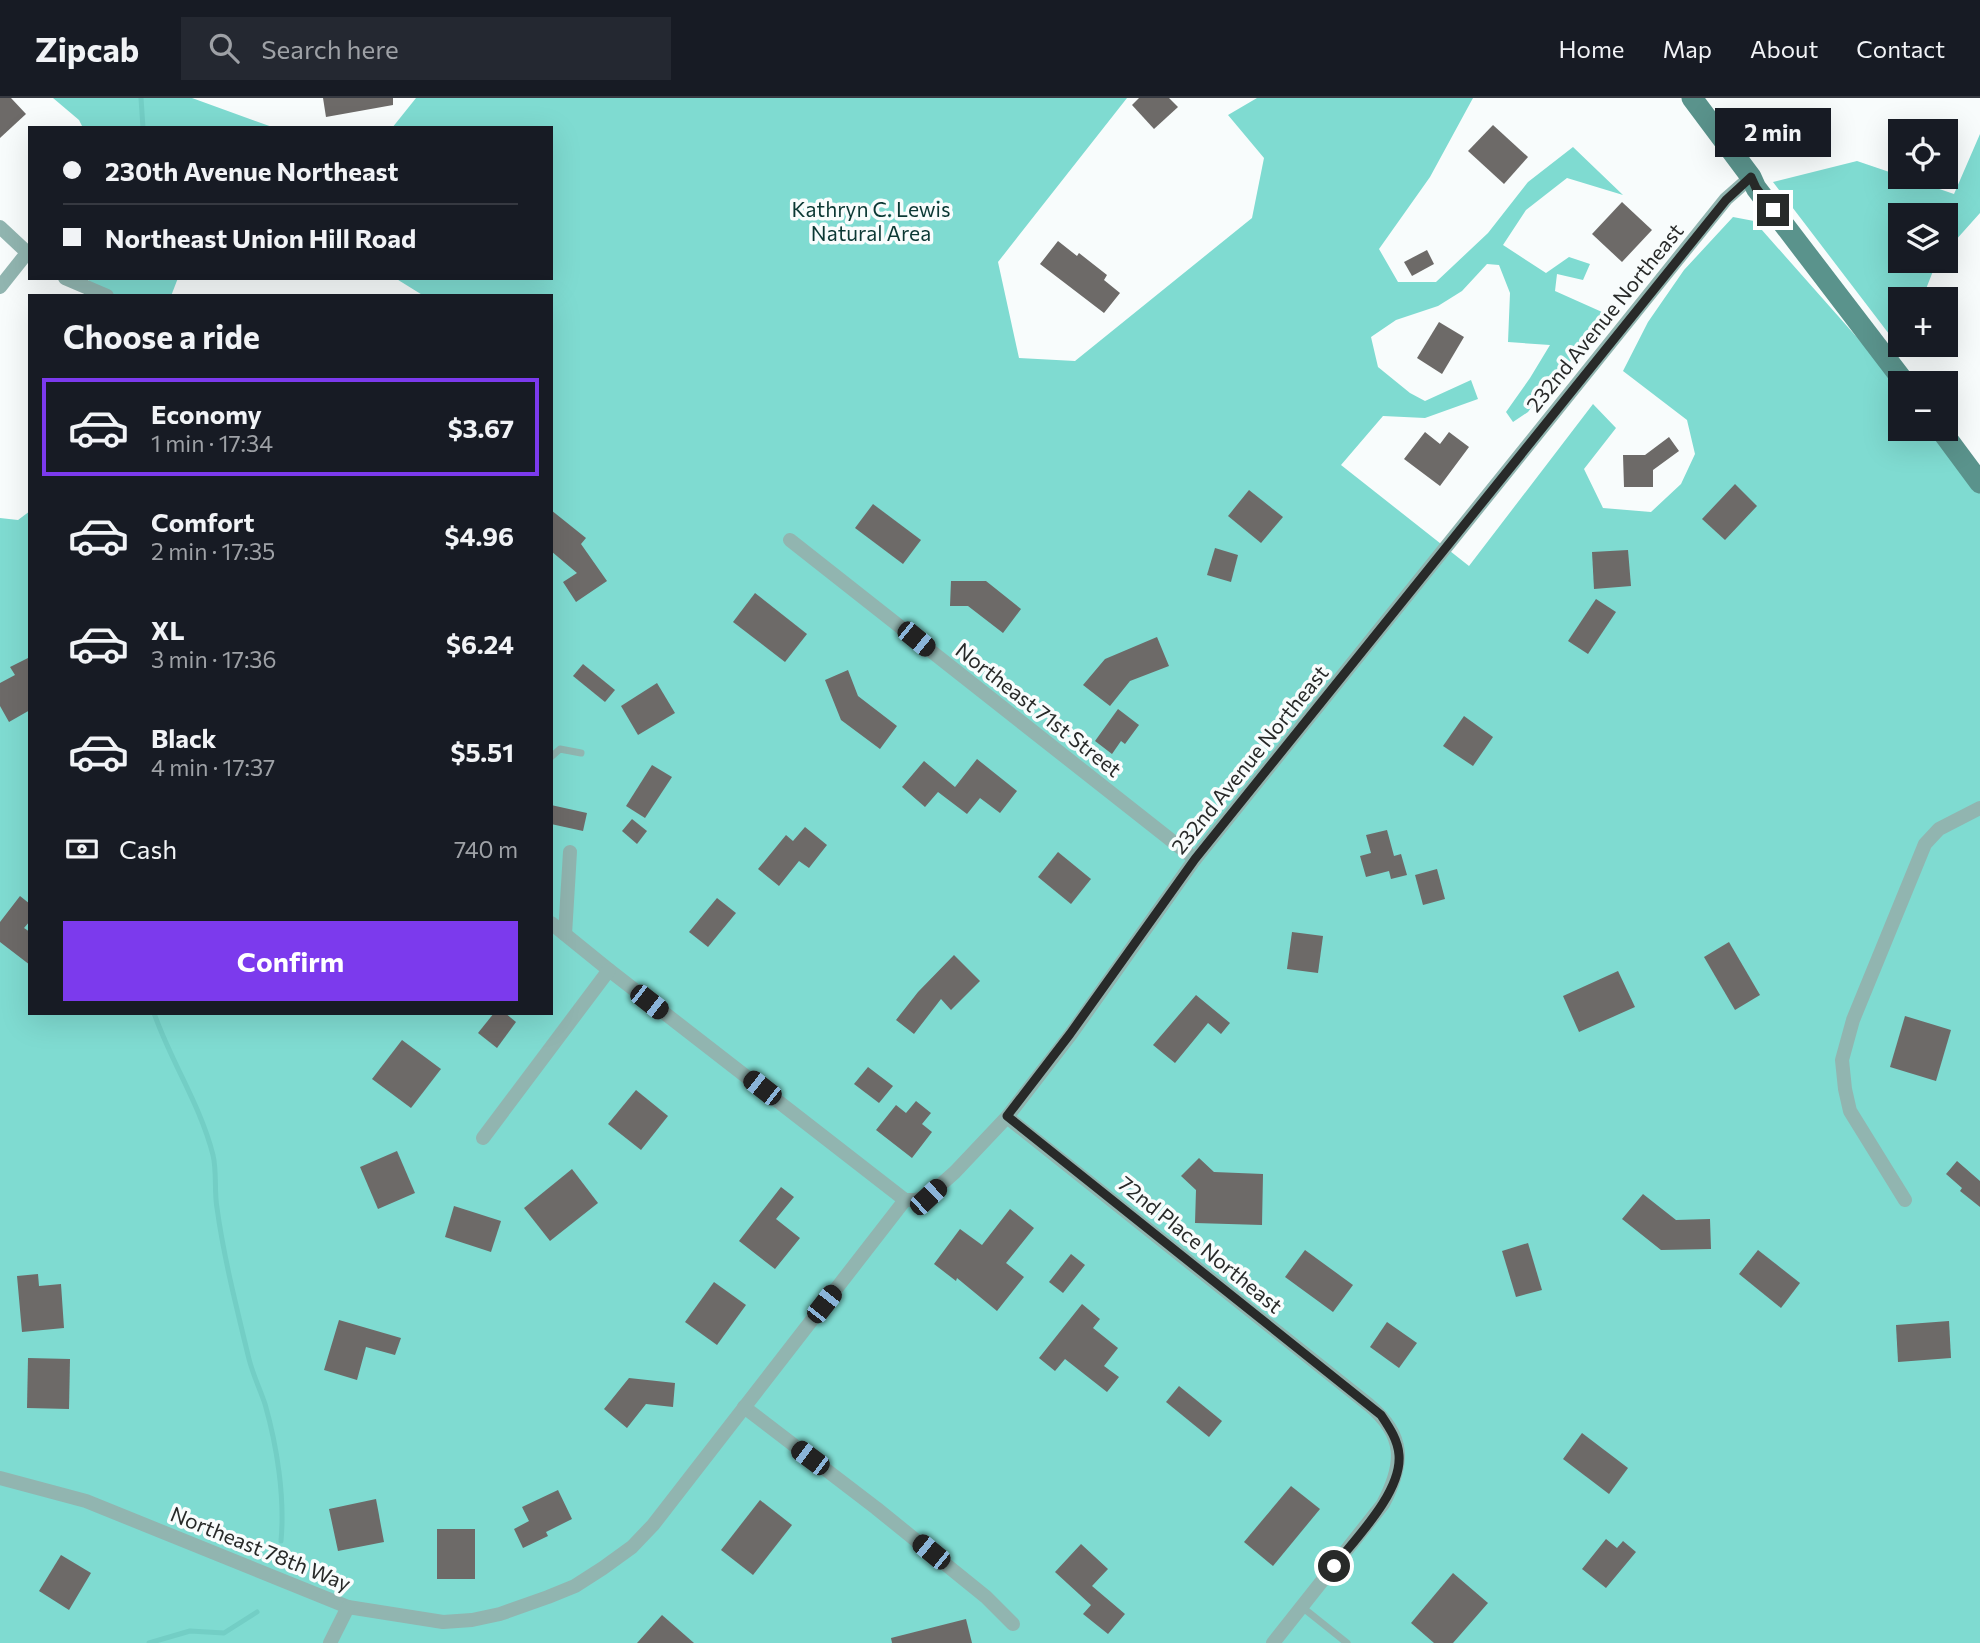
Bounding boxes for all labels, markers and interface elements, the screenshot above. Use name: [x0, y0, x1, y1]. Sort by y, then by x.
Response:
search box: [181, 17, 671, 80]
text: Zipcab: [35, 28, 139, 69]
icon: search: [205, 29, 243, 67]
text: Search here: [261, 33, 399, 64]
text: Home: [1559, 34, 1625, 63]
text: Map: [1663, 34, 1712, 63]
text: About: [1750, 34, 1818, 63]
text: Contact: [1856, 34, 1945, 63]
callout: 2 min: [1715, 108, 1831, 158]
text: 2 min: [1744, 118, 1802, 146]
map controls: [1888, 119, 1958, 441]
button: locate: [1888, 119, 1958, 189]
text: 230th Avenue Northeast: [105, 155, 399, 186]
route end: [1757, 194, 1789, 226]
park label: Kathryn C. Lewis Natural Area: [792, 196, 951, 245]
button: layers: [1888, 203, 1958, 273]
street label: 232nd Avenue Northeast: [1520, 218, 1688, 416]
text: Northeast Union Hill Road: [105, 222, 416, 253]
button: +: [1888, 287, 1958, 357]
text: Choose a ride: [63, 316, 260, 356]
button: −: [1888, 371, 1958, 441]
icon: car: [67, 396, 130, 459]
text: Economy: [151, 398, 262, 429]
text: $3.67: [448, 412, 514, 443]
text: 1 min · 17:34: [151, 429, 273, 457]
icon: car: [67, 504, 130, 567]
text: Comfort: [151, 506, 254, 537]
text: $4.96: [445, 520, 514, 551]
text: 2 min · 17:35: [151, 537, 275, 565]
icon: car: [67, 612, 130, 675]
text: XL: [151, 614, 185, 645]
car: [894, 618, 939, 660]
text: $6.24: [446, 628, 514, 659]
street label: Northeast 71st Street: [951, 637, 1127, 781]
text: 3 min · 17:36: [151, 645, 276, 673]
street label: 232nd Avenue Northeast: [1165, 660, 1333, 858]
icon: car: [67, 720, 130, 783]
text: Black: [151, 722, 217, 753]
text: $5.51: [450, 736, 514, 767]
text: 4 min · 17:37: [151, 753, 275, 781]
icon: cash: [63, 830, 101, 868]
text: Cash: [119, 833, 177, 864]
text: 740 m: [454, 835, 518, 863]
button: Confirm: [63, 921, 518, 1001]
car: [626, 981, 673, 1023]
car: [739, 1067, 786, 1109]
street label: 72nd Place Northeast: [1114, 1170, 1288, 1318]
car: [906, 1175, 951, 1219]
car: [803, 1281, 846, 1327]
car: [787, 1437, 834, 1479]
street label: Northeast 78th Way: [167, 1500, 355, 1596]
car: [909, 1531, 954, 1573]
route start: [1318, 1550, 1350, 1582]

